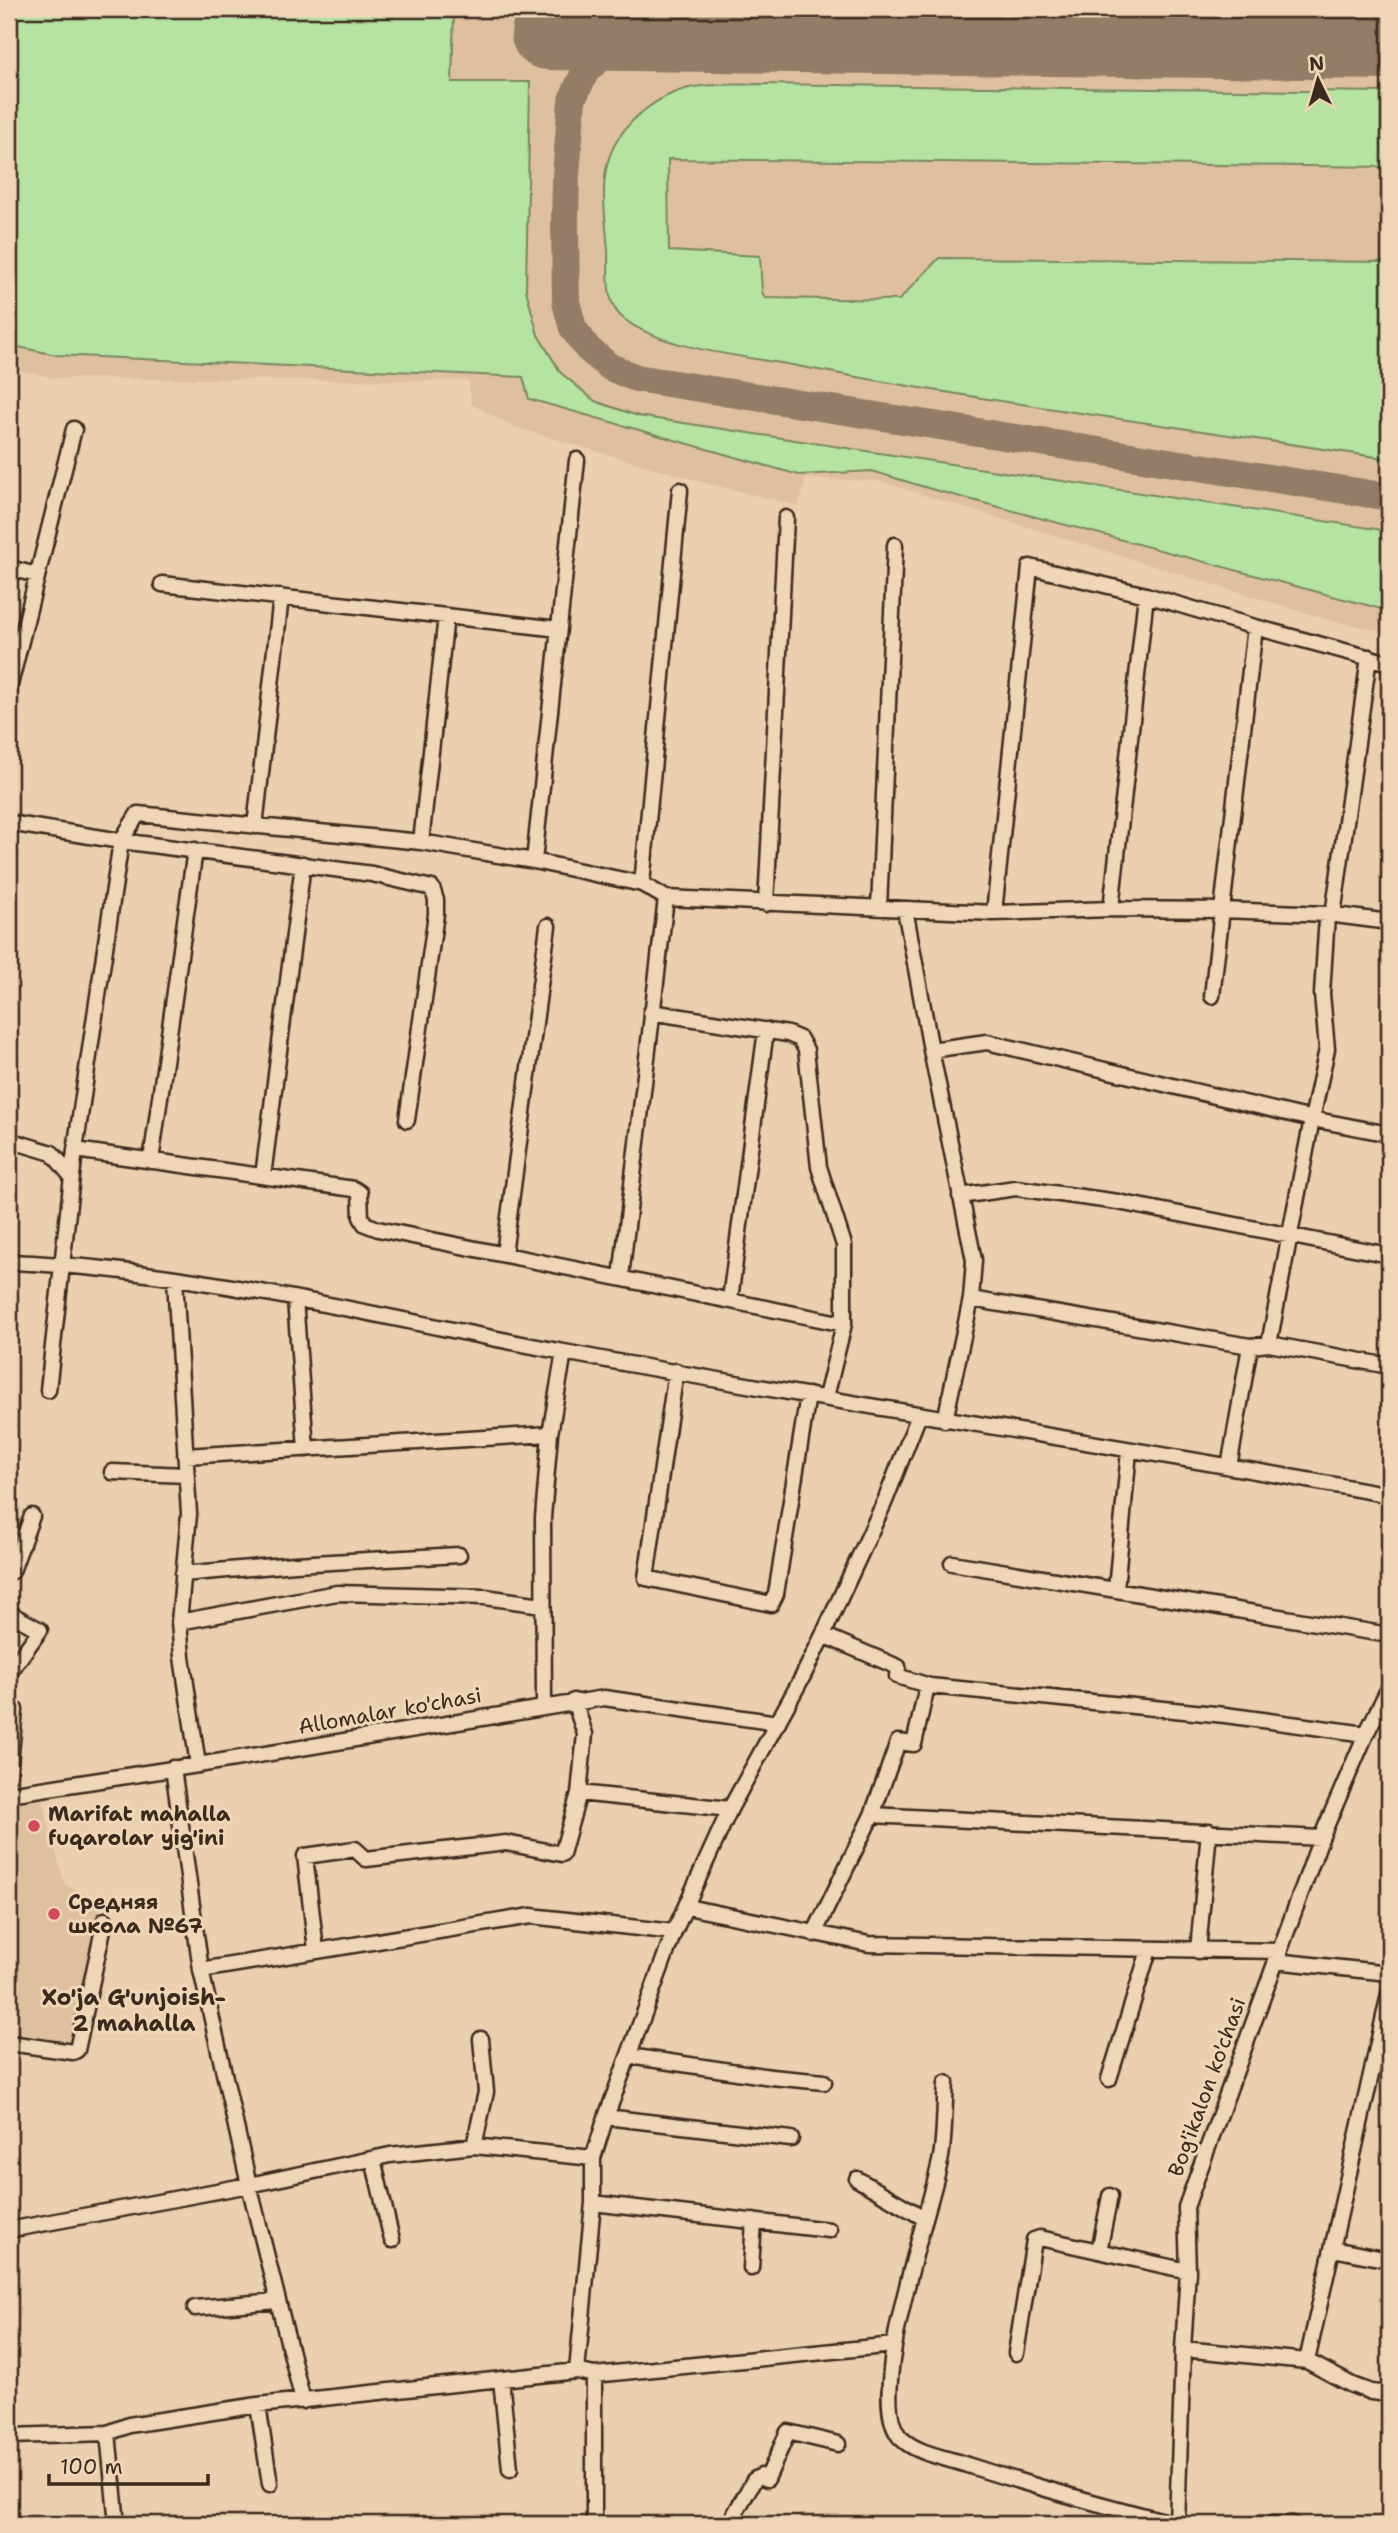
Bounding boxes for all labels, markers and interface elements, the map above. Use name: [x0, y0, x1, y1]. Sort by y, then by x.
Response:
north arrow: [1282, 46, 1352, 116]
text: N: [1308, 50, 1325, 77]
street label: Allomalar ko'chasi: [296, 1681, 484, 1741]
place label: Marifat mahalla fuqarolar yig'ini: [48, 1800, 231, 1852]
marker: Marifat mahalla fuqarolar yig'ini: [26, 1818, 42, 1834]
place label: Средняя школа №67: [68, 1888, 203, 1940]
marker: Средняя школа №67: [46, 1906, 62, 1922]
district label: Xo'ja G'unjoish- 2 mahalla: [42, 1982, 226, 2038]
street label: Bog'ikalon ko'chasi: [1162, 1994, 1252, 2180]
scale bar: [49, 2442, 208, 2486]
text: 100 m: [60, 2453, 123, 2481]

